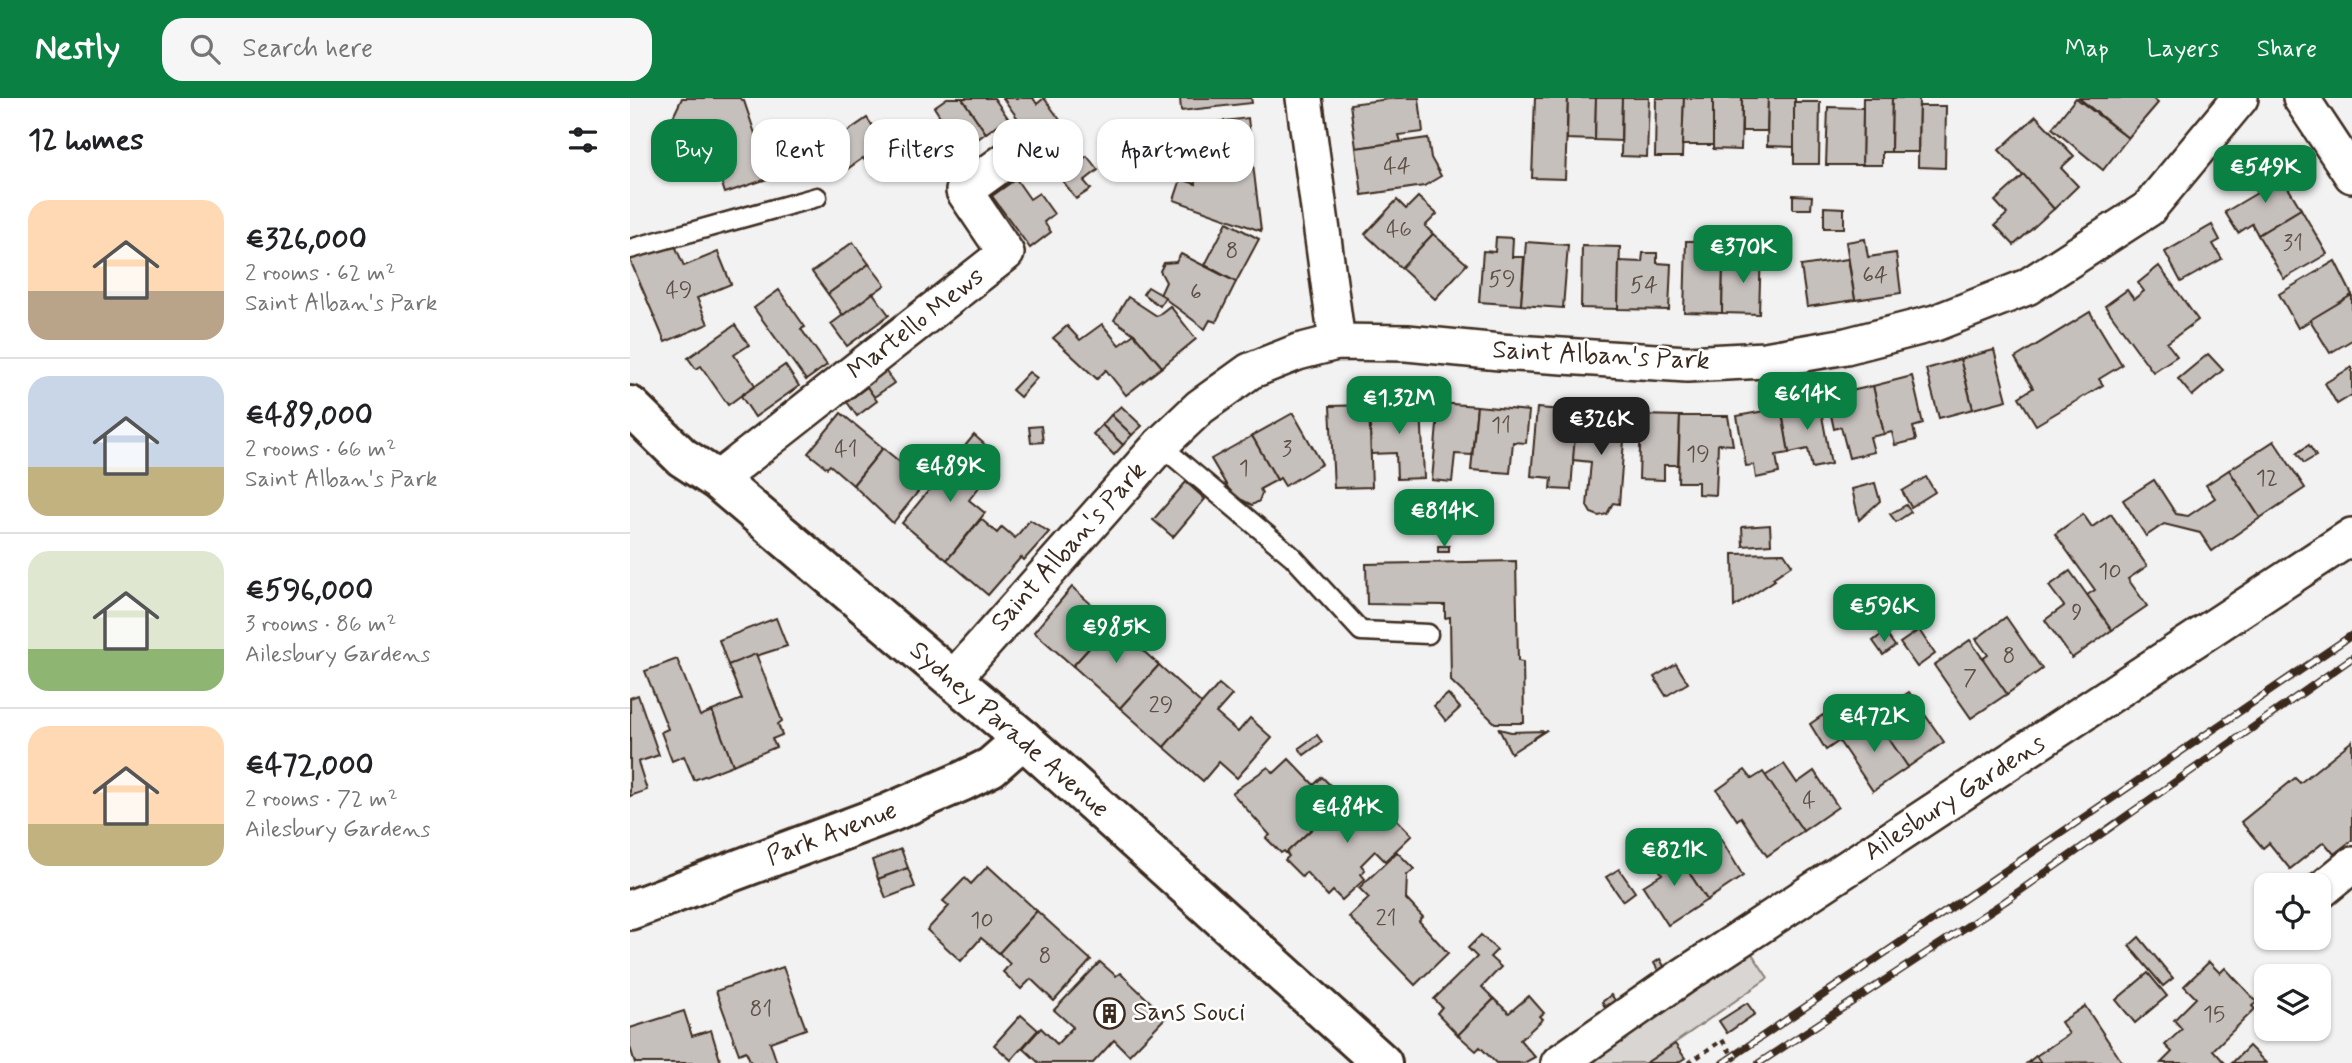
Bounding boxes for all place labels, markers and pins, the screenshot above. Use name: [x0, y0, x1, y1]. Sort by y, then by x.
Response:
pin: €549K: [2216, 146, 2314, 205]
pin: €370K: [1694, 226, 1792, 285]
pin: €614K: [1758, 372, 1856, 432]
pin: €1.32M: [1342, 376, 1456, 436]
pin: €326K: [1552, 398, 1650, 457]
pin: €489K: [901, 444, 999, 504]
pin: €814K: [1395, 490, 1493, 549]
pin: €596K: [1835, 584, 1933, 644]
pin: €985K: [1067, 606, 1165, 665]
pin: €472K: [1825, 694, 1923, 754]
pin: €484K: [1298, 786, 1396, 845]
pin: €821K: [1625, 828, 1723, 888]
building icon: Sans Souci: [1093, 996, 1127, 1030]
place label: Sans Souci: [1133, 996, 1245, 1030]

